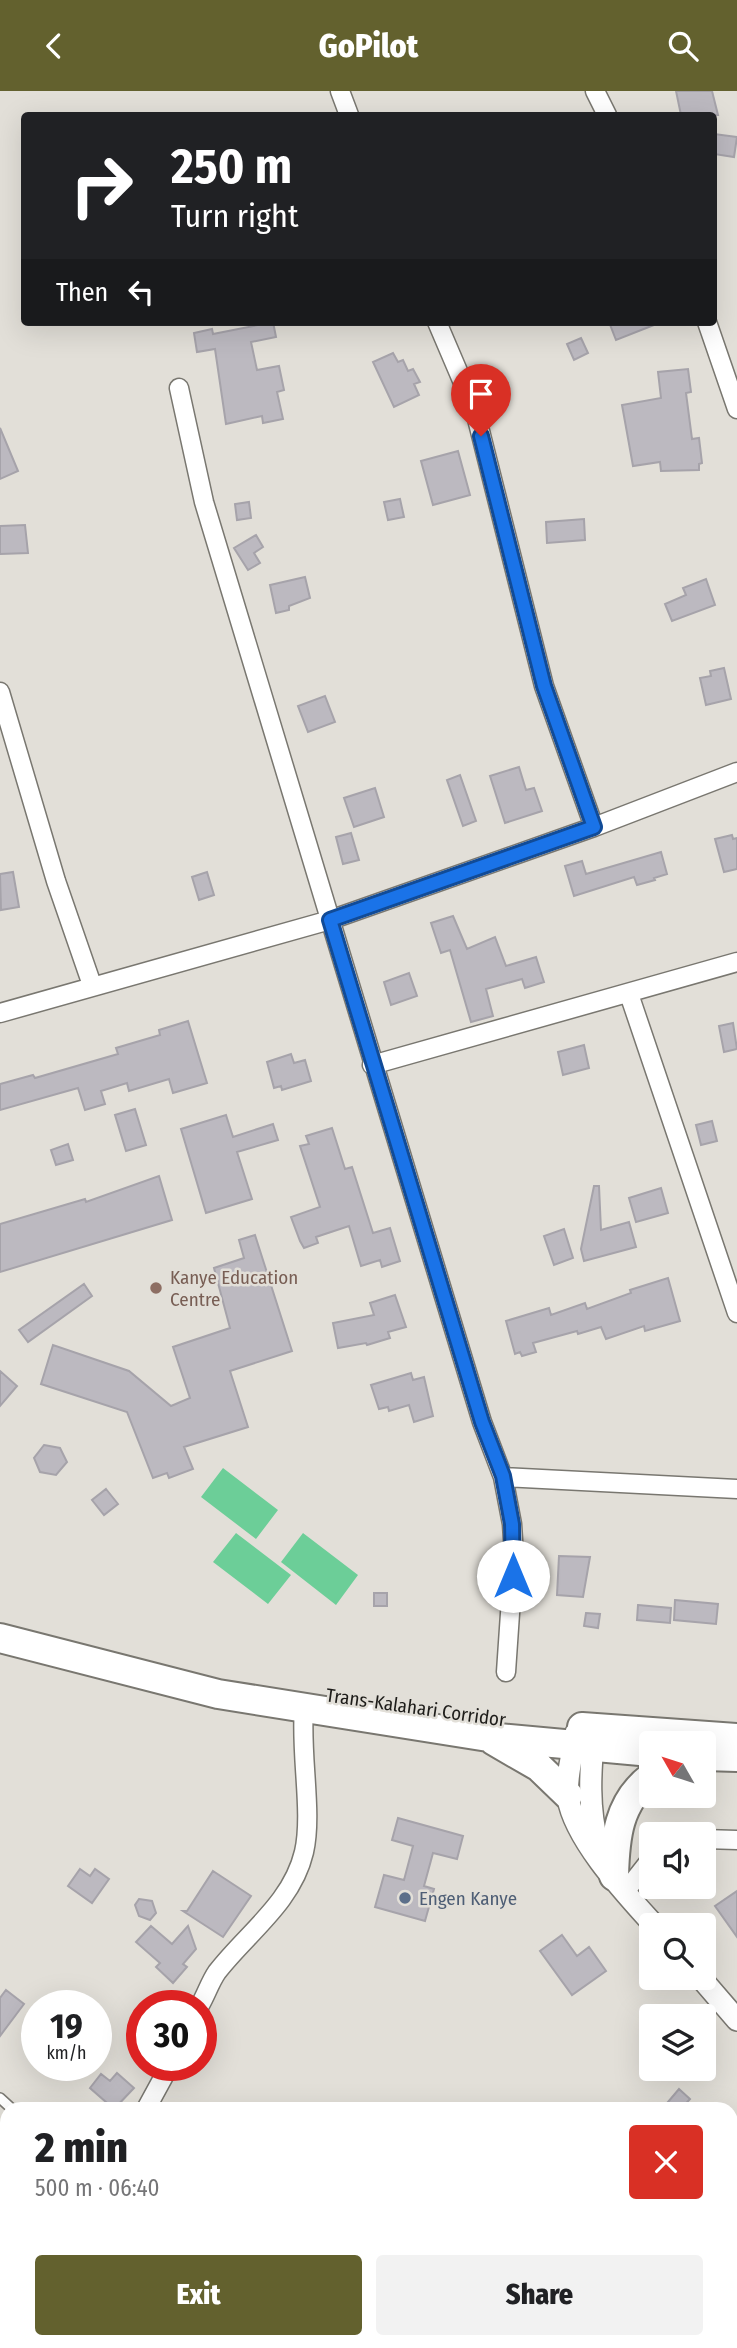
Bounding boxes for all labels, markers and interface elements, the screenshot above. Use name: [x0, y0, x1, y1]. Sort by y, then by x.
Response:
icon: back: [35, 27, 73, 65]
text: GoPilot: [319, 27, 418, 65]
icon: search: [664, 27, 702, 65]
text: 250 m: [171, 137, 292, 196]
icon: right: [56, 140, 147, 231]
text: Turn right: [171, 197, 298, 235]
icon: left: [122, 273, 160, 311]
text: Then: [56, 277, 108, 308]
pin: [451, 364, 511, 436]
icon: arrive: [462, 375, 500, 413]
place label: Kanye Education Centre: [170, 1266, 298, 1311]
marker: Kanye Education Centre: [148, 1280, 164, 1296]
position arrow: [476, 1539, 550, 1613]
street label: Trans-Kalahari Corridor: [325, 1684, 508, 1732]
north arrow: [639, 1731, 716, 1808]
map controls: [639, 1731, 716, 2081]
button: sound: [639, 1822, 716, 1899]
place label: Engen Kanye: [419, 1887, 517, 1910]
marker: Engen Kanye: [397, 1890, 413, 1906]
button: search: [639, 1913, 716, 1990]
speed limit sign: 30: [126, 1990, 217, 2081]
button: layers: [639, 2004, 716, 2081]
text: 19: [50, 2005, 83, 2047]
text: km/h: [46, 2042, 87, 2064]
text: 2 min: [35, 2123, 128, 2173]
button: close: [629, 2125, 703, 2199]
text: 500 m · 06:40: [35, 2174, 160, 2202]
button: Exit: [35, 2255, 362, 2335]
button: Share: [376, 2255, 703, 2335]

